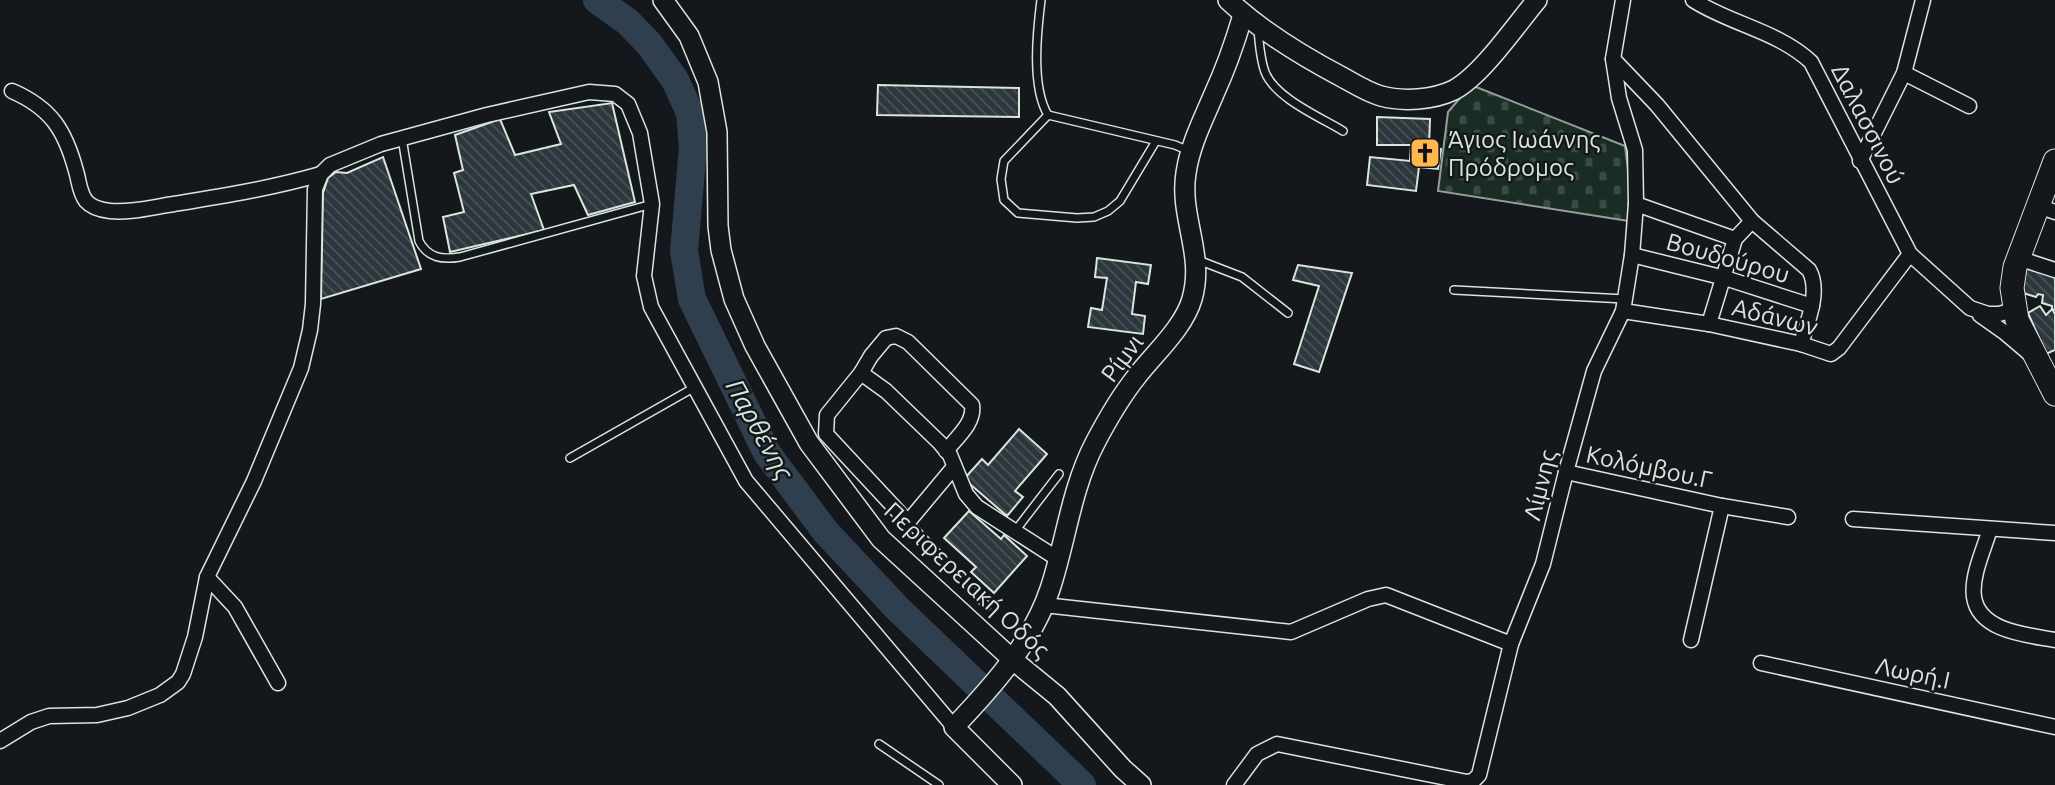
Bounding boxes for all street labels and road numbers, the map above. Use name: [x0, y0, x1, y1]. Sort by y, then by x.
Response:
street label: Δαλασσινού: [1826, 59, 1910, 189]
street label: Βουδούρου: [1663, 228, 1793, 288]
street label: Αδάνων: [1729, 293, 1821, 341]
street label: Ρίμνι: [1096, 329, 1148, 387]
street label: Κολόμβου.Γ: [1584, 440, 1714, 494]
street label: Λίμνης: [1518, 447, 1562, 523]
street label: Περιφερειακή Οδός: [879, 497, 1055, 663]
street label: Λωρή.Ι: [1873, 652, 1953, 694]

